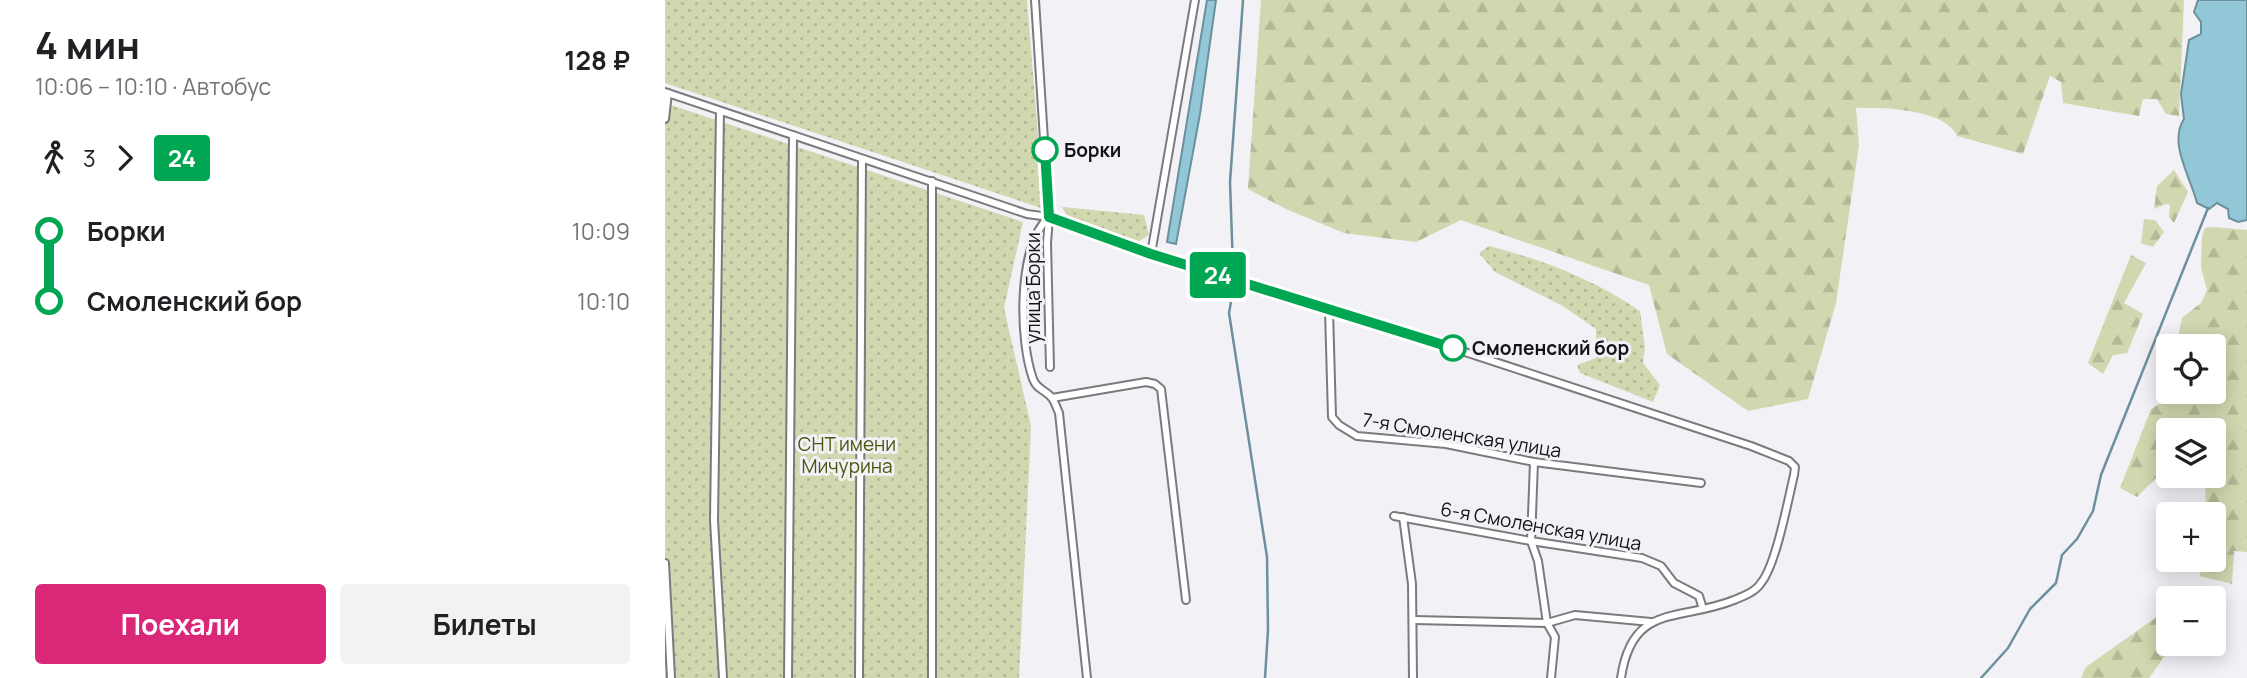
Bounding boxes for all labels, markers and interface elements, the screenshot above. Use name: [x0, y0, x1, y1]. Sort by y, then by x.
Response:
text: 4 мин: [35, 18, 140, 70]
text: 128 ₽: [564, 42, 630, 78]
text: 10:06 – 10:10 · Автобус: [35, 70, 271, 102]
marker: Борки: [1032, 137, 1058, 163]
place label: Борки: [1064, 137, 1121, 163]
icon: walk: [35, 139, 73, 177]
icon: forward: [106, 139, 144, 177]
text: 24: [168, 141, 196, 174]
text: 3: [83, 142, 96, 174]
text: Борки: [87, 213, 165, 249]
text: 10:09: [572, 215, 630, 247]
street label: улица Борки: [1020, 232, 1046, 344]
line badge: 24: [1187, 252, 1249, 298]
text: 24: [1204, 258, 1232, 291]
text: Смоленский бор: [87, 283, 302, 319]
text: 10:10: [577, 285, 630, 317]
map controls: [2156, 334, 2226, 656]
button: locate: [2156, 334, 2226, 404]
marker: Смоленский бор: [1440, 335, 1466, 361]
place label: Смоленский бор: [1472, 335, 1629, 361]
street label: 7-я Смоленская улица: [1361, 406, 1563, 464]
button: layers: [2156, 418, 2226, 488]
park label: СНТ имени Мичурина: [798, 431, 896, 479]
street label: 6-я Смоленская улица: [1438, 496, 1644, 556]
button: +: [2156, 502, 2226, 572]
button: Поехали: [35, 584, 326, 664]
button: Билеты: [340, 584, 630, 664]
button: −: [2156, 586, 2226, 656]

